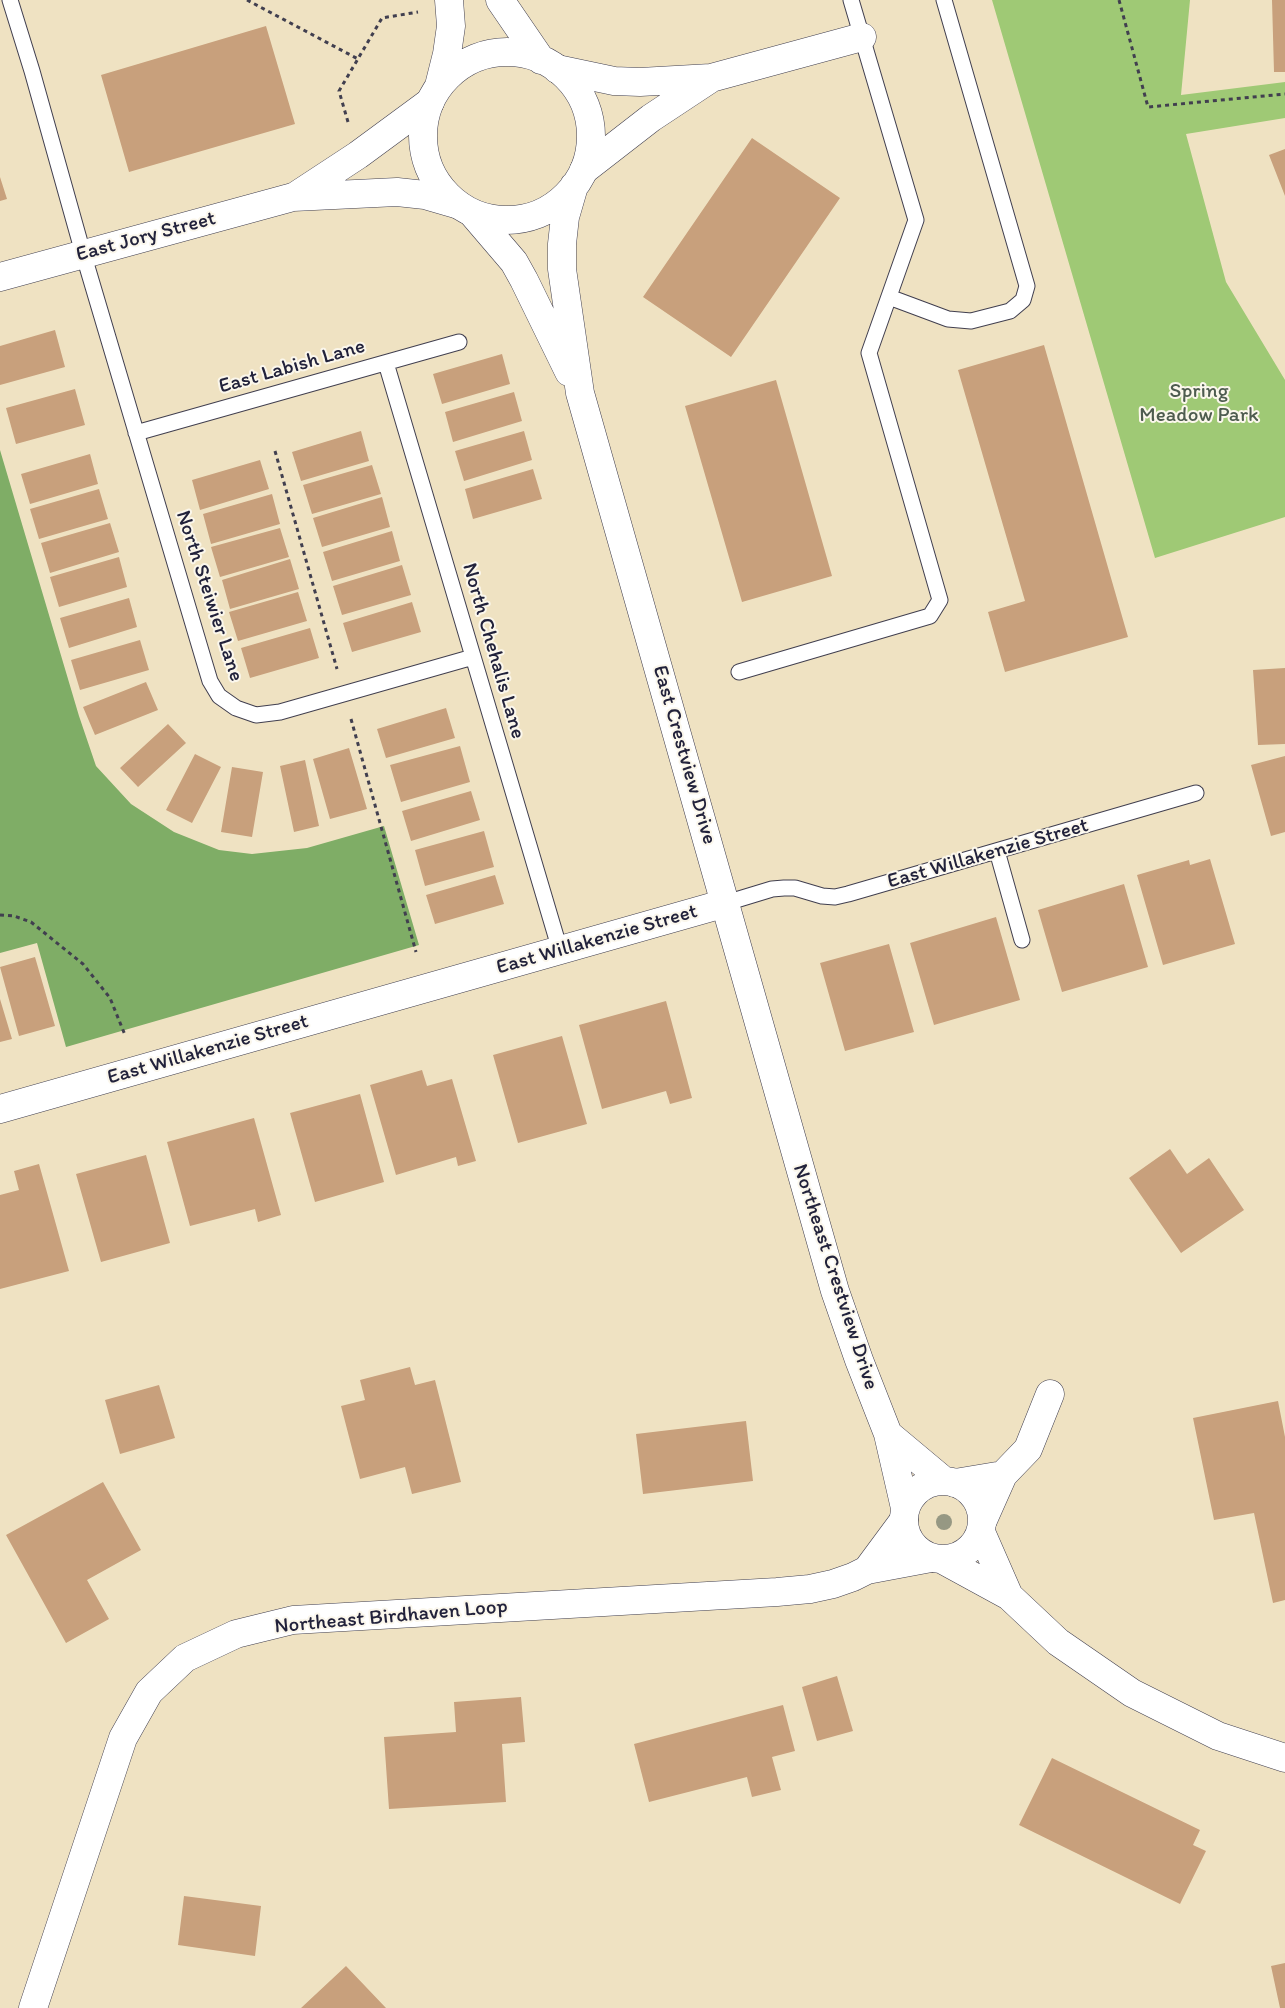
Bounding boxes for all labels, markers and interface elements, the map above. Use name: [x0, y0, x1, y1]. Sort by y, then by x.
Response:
street label: East Jory Street: [73, 206, 219, 268]
street label: East Labish Lane: [216, 334, 368, 400]
park label: Spring Meadow Park: [1139, 379, 1259, 429]
street label: North Steiwier Lane: [169, 507, 249, 685]
street label: North Chehalis Lane: [456, 560, 530, 742]
street label: East Crestview Drive: [646, 663, 722, 847]
street label: East Willakenzie Street: [885, 813, 1091, 895]
street label: East Willakenzie Street: [494, 899, 700, 981]
street label: East Willakenzie Street: [105, 1009, 311, 1091]
street label: Northeast Crestview Drive: [787, 1161, 883, 1393]
street label: Northeast Birdhaven Loop: [273, 1594, 509, 1640]

